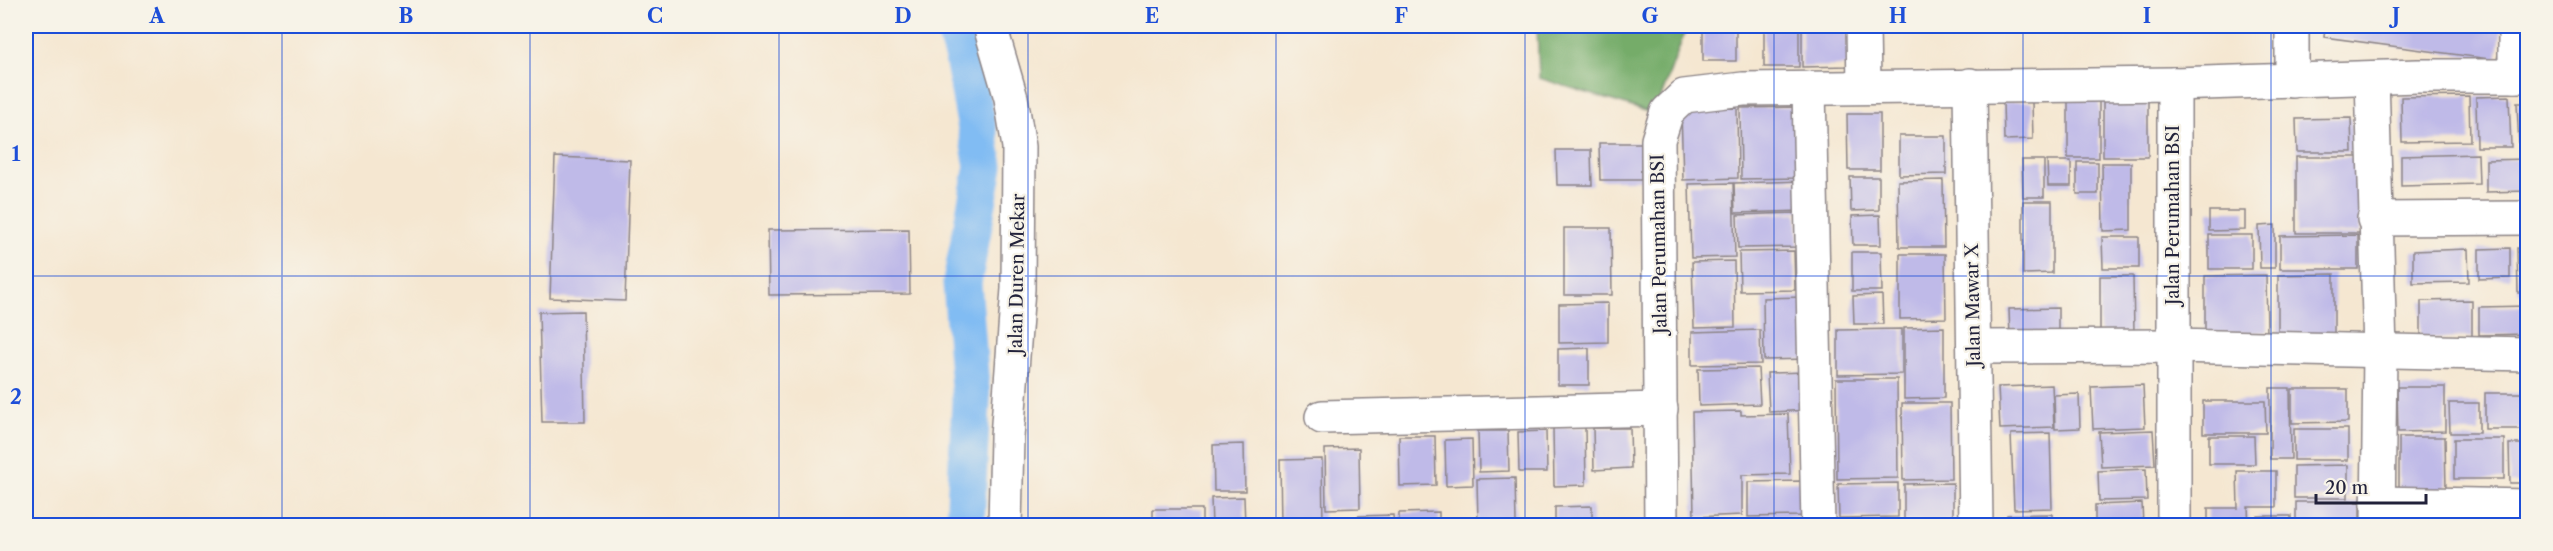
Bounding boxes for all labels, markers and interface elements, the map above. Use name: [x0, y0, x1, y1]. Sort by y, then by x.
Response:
text: A: [148, 4, 165, 28]
text: B: [399, 4, 414, 28]
text: C: [647, 4, 663, 28]
text: D: [894, 4, 912, 28]
text: E: [1145, 4, 1159, 28]
text: F: [1394, 4, 1408, 28]
text: G: [1642, 4, 1659, 28]
text: H: [1889, 4, 1907, 28]
text: I: [2143, 4, 2151, 28]
text: J: [2388, 4, 2400, 28]
street label: Jalan Perumahan BSI: [2162, 125, 2184, 308]
text: 1: [12, 142, 21, 166]
street label: Jalan Perumahan BSI: [1646, 154, 1672, 337]
street label: Jalan Duren Mekar: [1005, 193, 1029, 358]
street label: Jalan Mawar X: [1961, 242, 1985, 370]
text: 2: [10, 385, 22, 409]
scale bar: [2316, 467, 2426, 505]
text: 20 m: [2325, 477, 2369, 499]

